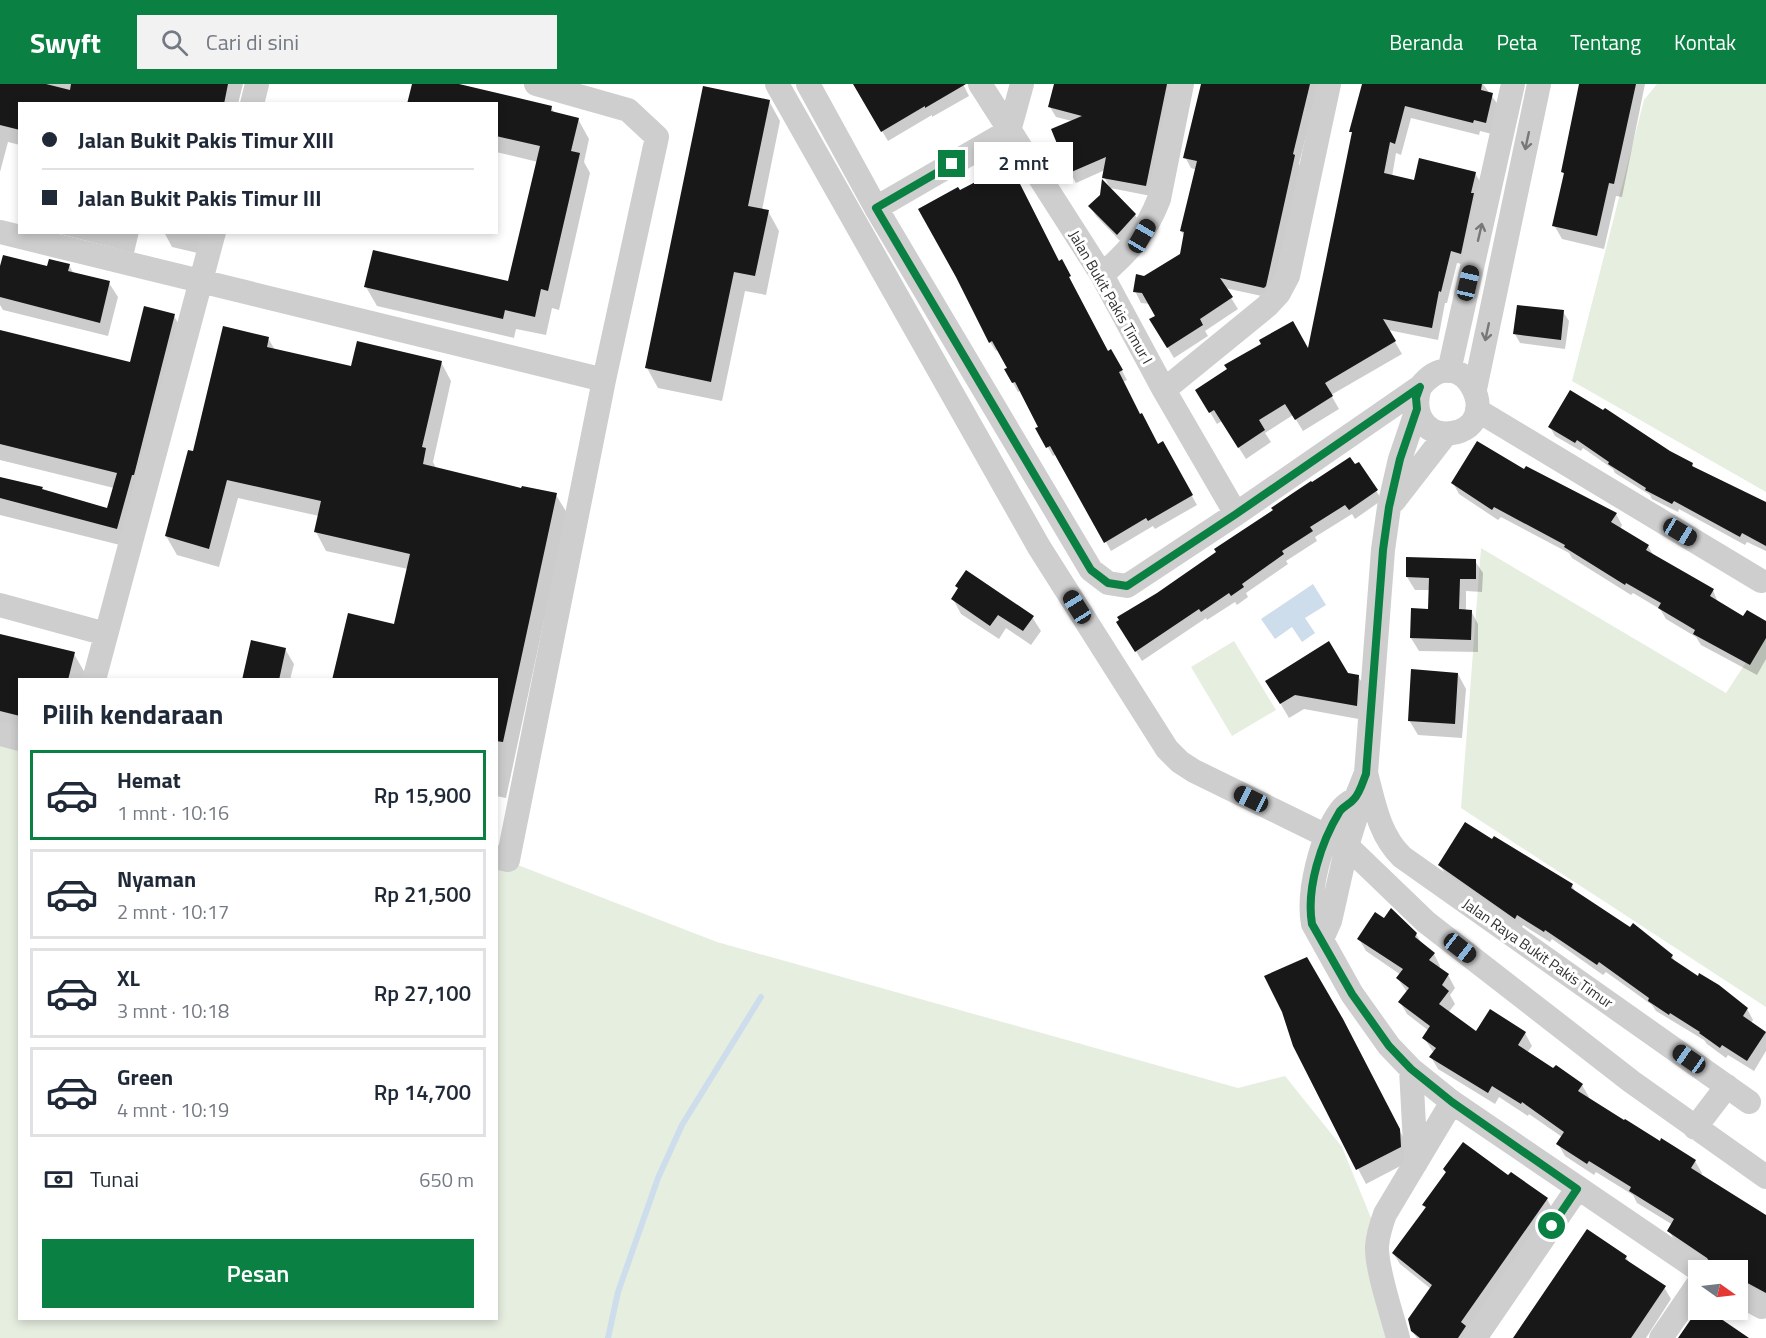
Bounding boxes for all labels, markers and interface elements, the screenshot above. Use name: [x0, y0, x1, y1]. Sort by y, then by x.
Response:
search box: [137, 15, 557, 69]
text: Swyft: [30, 21, 101, 64]
text: Cari di sini: [206, 25, 299, 59]
icon: search: [158, 26, 191, 59]
text: Beranda: [1389, 26, 1463, 58]
text: Peta: [1496, 26, 1537, 58]
text: Tentang: [1570, 26, 1641, 58]
text: Kontak: [1674, 26, 1736, 58]
text: Jalan Bukit Pakis Timur XIII: [78, 123, 334, 157]
one-way arrow: [1521, 131, 1532, 151]
callout: 2 mnt: [973, 143, 1072, 185]
text: 2 mnt: [998, 147, 1049, 178]
route end: [938, 150, 965, 177]
text: Jalan Bukit Pakis Timur III: [78, 181, 322, 215]
car: [1125, 216, 1159, 256]
one-way arrow: [1474, 223, 1486, 242]
street label: Jalan Bukit Pakis Timur I: [1063, 226, 1159, 368]
car: [1455, 263, 1481, 303]
one-way arrow: [1481, 322, 1492, 341]
car: [1660, 515, 1700, 549]
car: [1060, 587, 1094, 627]
text: Pilih kendaraan: [42, 693, 224, 734]
text: Hemat: [117, 763, 181, 797]
icon: car: [45, 768, 99, 822]
text: Rp 15,900: [374, 778, 471, 812]
car: [1231, 783, 1271, 815]
text: 1 mnt · 10:16: [117, 797, 229, 828]
text: Nyaman: [117, 862, 196, 896]
icon: car: [45, 867, 99, 921]
text: Rp 21,500: [374, 877, 471, 911]
street label: Jalan Raya Bukit Pakis Timur: [1458, 892, 1618, 1014]
text: 2 mnt · 10:17: [117, 896, 229, 927]
car: [1440, 930, 1480, 966]
text: XL: [117, 961, 140, 995]
icon: car: [45, 966, 99, 1020]
text: Rp 27,100: [374, 976, 471, 1010]
text: 3 mnt · 10:18: [117, 995, 229, 1026]
car: [1669, 1041, 1709, 1077]
text: Green: [117, 1060, 173, 1094]
icon: car: [45, 1065, 99, 1119]
text: Rp 14,700: [374, 1075, 471, 1109]
text: 4 mnt · 10:19: [117, 1094, 229, 1125]
text: Tunai: [90, 1162, 139, 1196]
icon: cash: [42, 1163, 75, 1196]
text: 650 m: [419, 1164, 474, 1195]
route start: [1538, 1212, 1565, 1239]
button: Pesan: [42, 1239, 474, 1308]
north arrow: [1688, 1260, 1748, 1320]
map controls: [1688, 1260, 1748, 1320]

